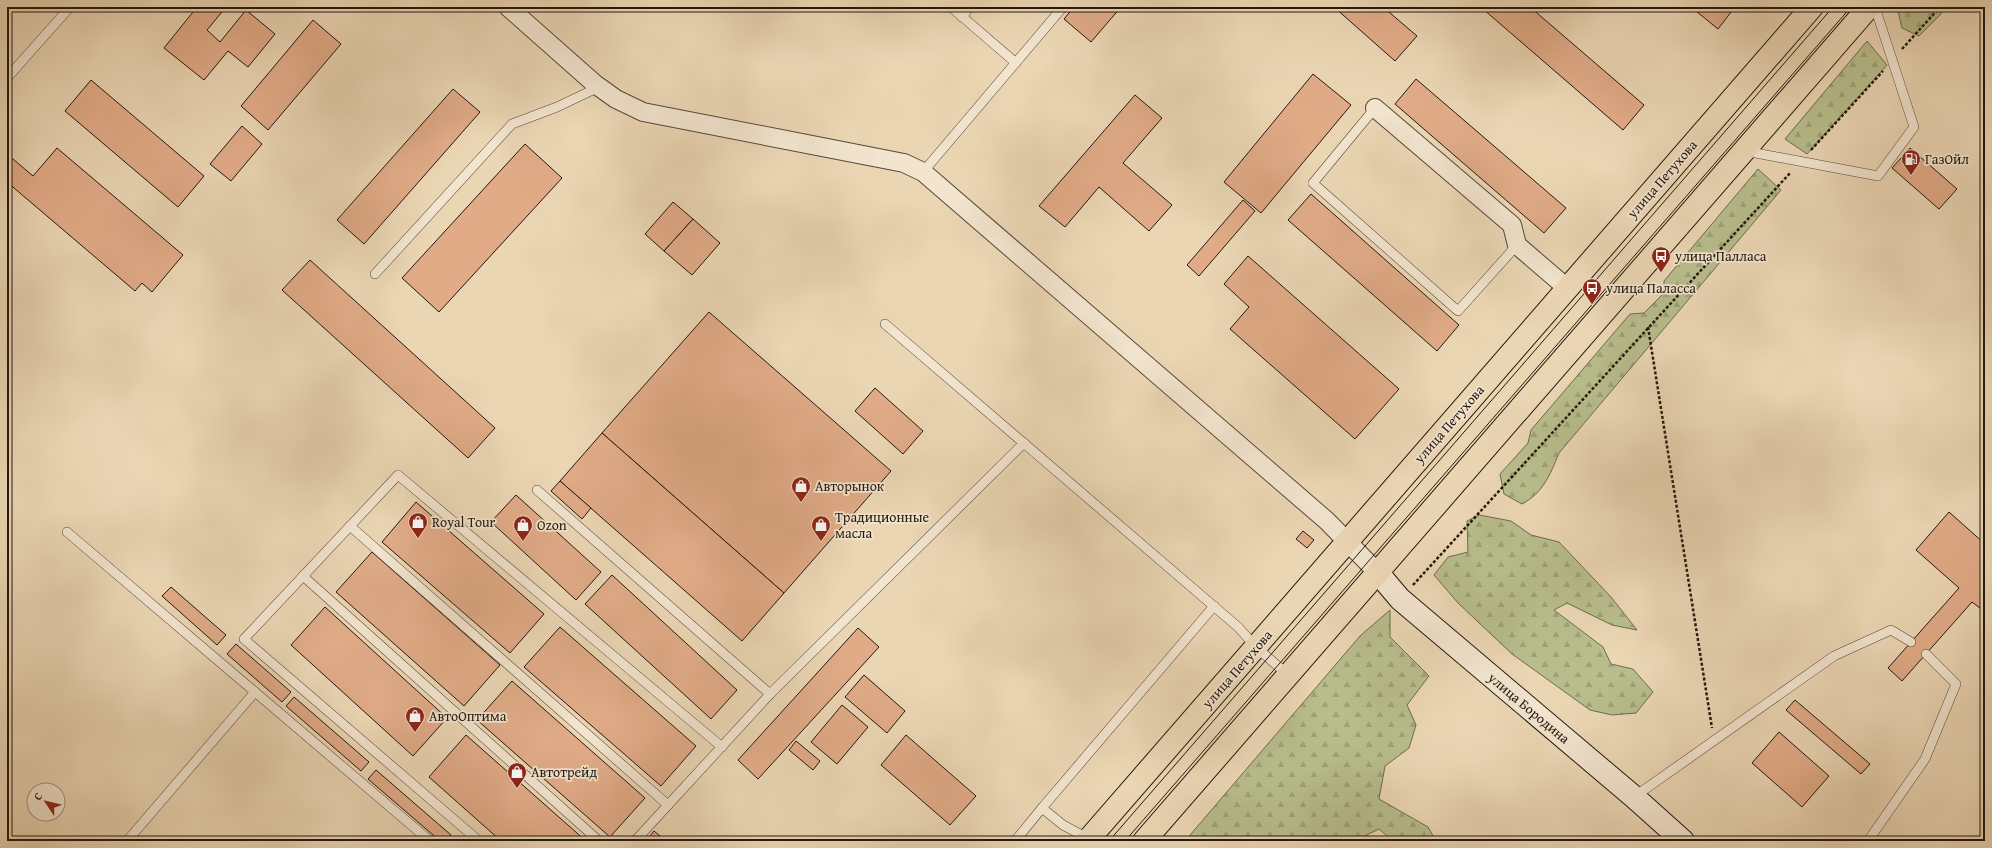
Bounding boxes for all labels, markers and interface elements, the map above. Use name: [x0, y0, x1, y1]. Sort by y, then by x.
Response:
street label: улица Петухова: [1622, 135, 1702, 223]
fuel station icon: ГазОйл: [1900, 148, 1922, 176]
place label: ГазОйл: [1925, 149, 1969, 169]
bus stop icon: улица Палласа: [1650, 245, 1672, 273]
place label: улица Палласа: [1674, 246, 1767, 266]
bus stop icon: улица Паласса: [1581, 277, 1603, 305]
place label: улица Паласса: [1605, 278, 1696, 298]
street label: улица Петухова: [1409, 380, 1489, 468]
shop icon: Авторынок: [790, 475, 812, 503]
place label: Авторынок: [815, 476, 885, 496]
place label: Традиционные масла: [835, 507, 929, 543]
shop icon: Royal Tour: [407, 511, 429, 539]
place label: Royal Tour: [432, 512, 496, 532]
shop icon: Ozon: [512, 514, 534, 542]
shop icon: Традиционные масла: [810, 514, 832, 542]
place label: Ozon: [537, 515, 567, 535]
street label: улица Петухова: [1197, 625, 1277, 713]
street label: улица Бородина: [1483, 667, 1575, 748]
shop icon: АвтоОптима: [404, 705, 426, 733]
place label: АвтоОптима: [429, 706, 507, 726]
shop icon: Автотрейд: [506, 761, 528, 789]
place label: Автотрейд: [531, 762, 597, 782]
north arrow: [26, 782, 66, 822]
text: С: [29, 789, 46, 803]

